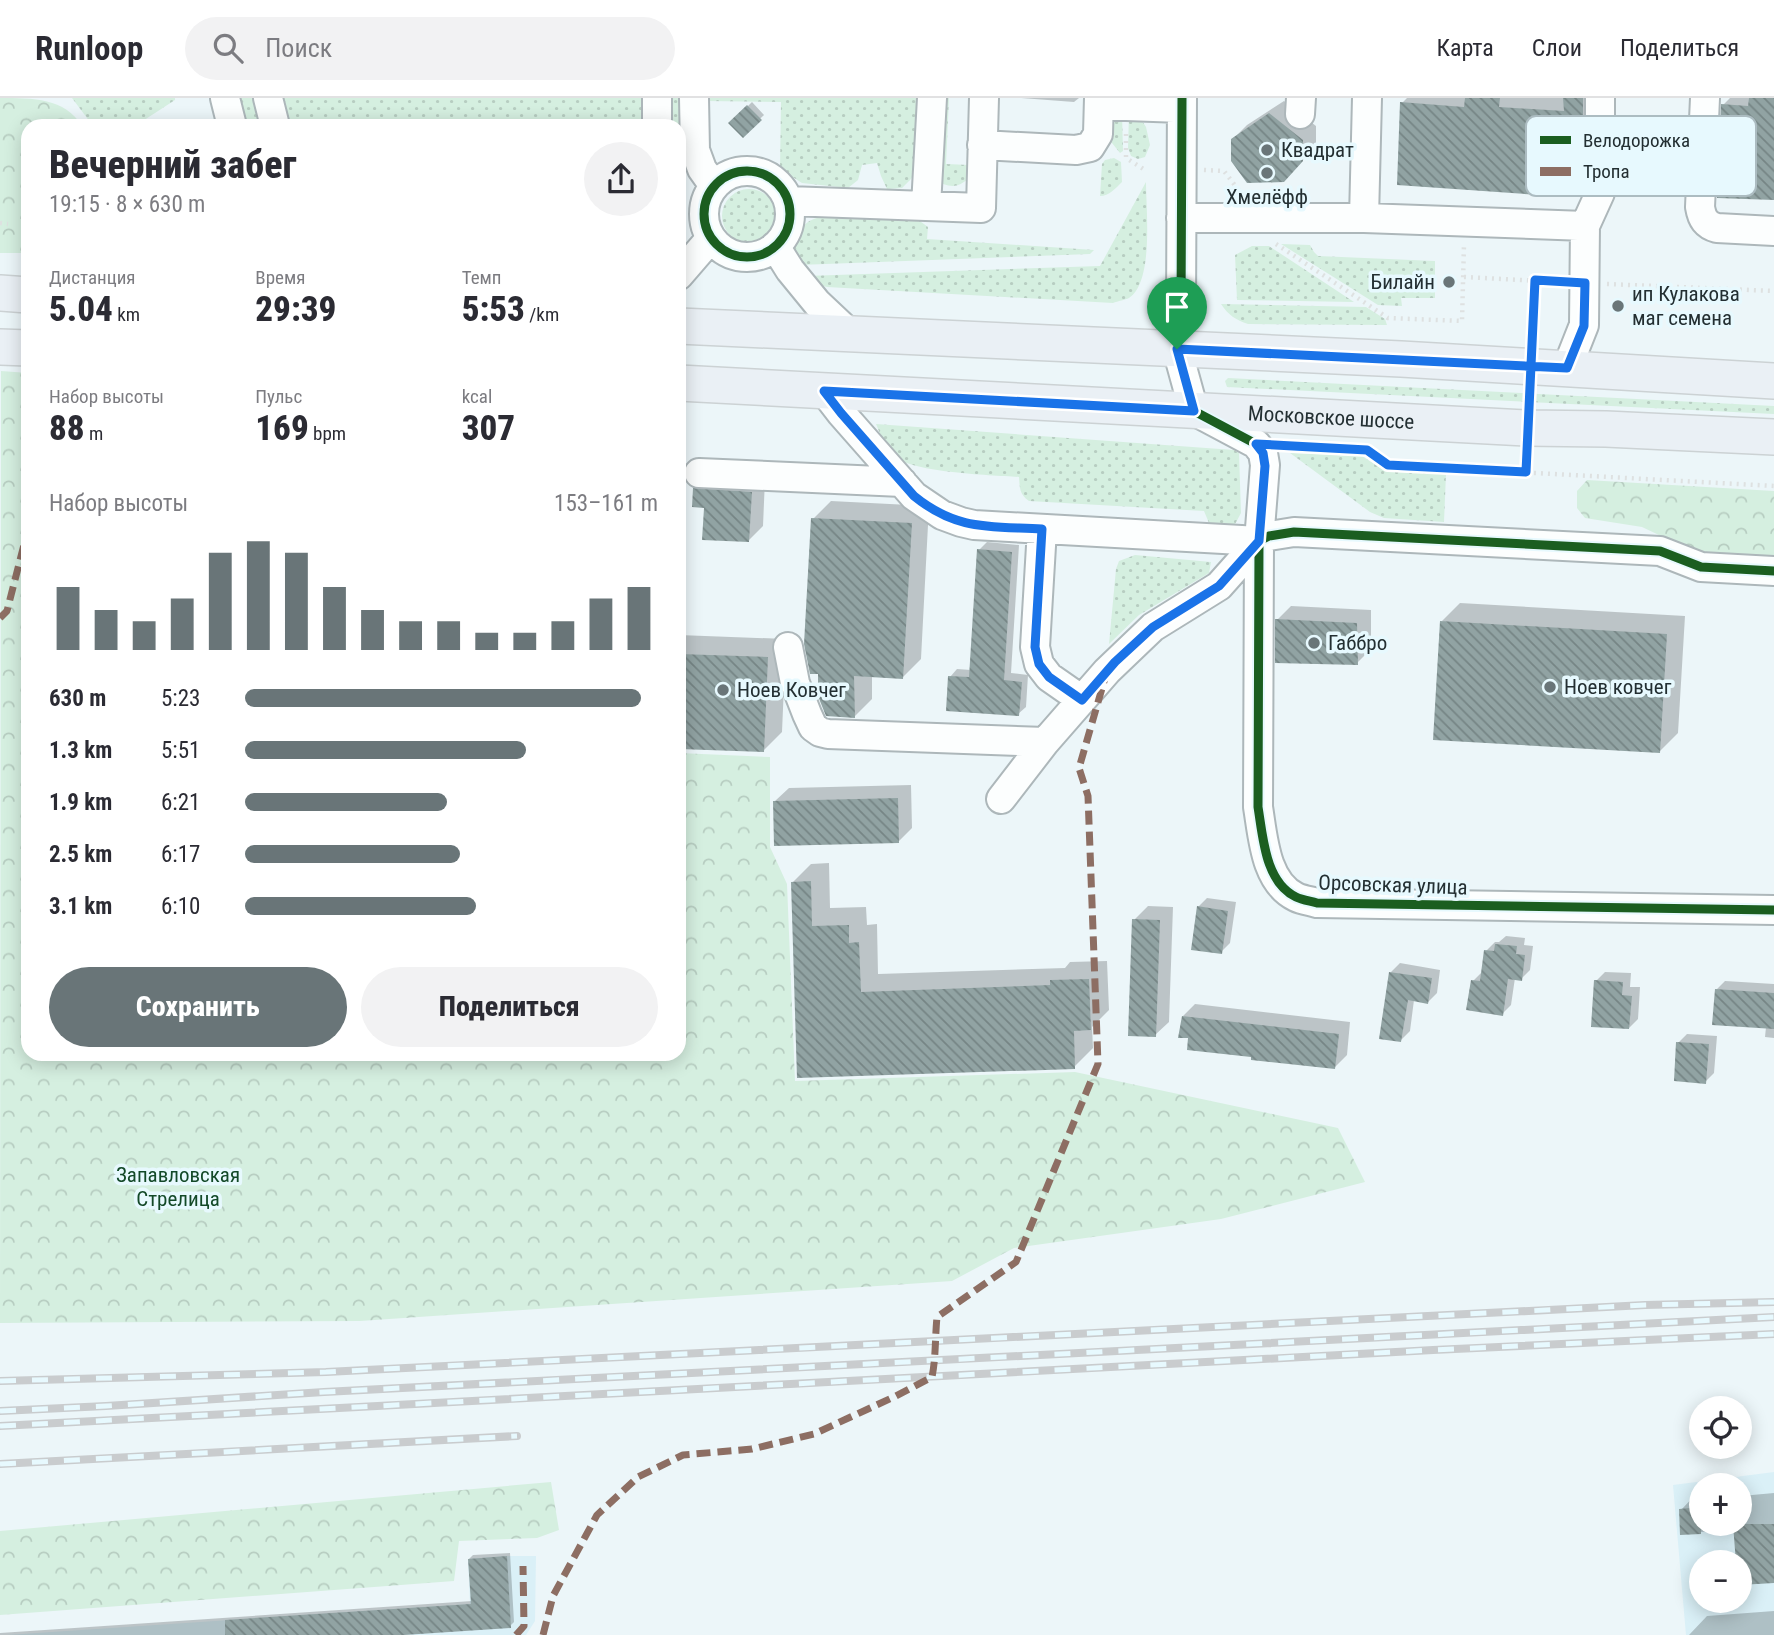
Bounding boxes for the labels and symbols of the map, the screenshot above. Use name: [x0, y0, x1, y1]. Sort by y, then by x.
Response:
legend: [1526, 116, 1756, 196]
text: Велодорожка: [1583, 129, 1690, 152]
place label: Квадрат: [1281, 138, 1354, 162]
marker: Квадрат: [1259, 142, 1275, 158]
text: Тропа: [1583, 160, 1630, 183]
marker: Хмелёфф: [1259, 165, 1275, 181]
place label: Хмелёфф: [1226, 185, 1308, 209]
place label: Билайн: [1371, 270, 1435, 294]
marker: Билайн: [1441, 274, 1457, 290]
pin: [1147, 277, 1207, 349]
place label: ип Кулакова маг семена: [1632, 282, 1740, 330]
marker: ип Кулакова маг семена: [1610, 298, 1626, 314]
street label: Московское шоссе: [1247, 401, 1415, 434]
place label: Габбро: [1328, 631, 1387, 655]
marker: Габбро: [1306, 635, 1322, 651]
place label: Ноев ковчег: [1564, 675, 1672, 699]
place label: Ноев Ковчег: [737, 678, 846, 702]
marker: Ноев ковчег: [1542, 679, 1558, 695]
marker: Ноев Ковчег: [715, 682, 731, 698]
street label: Орсовская улица: [1318, 870, 1468, 900]
park label: Запавловская Стрелица: [116, 1163, 240, 1211]

